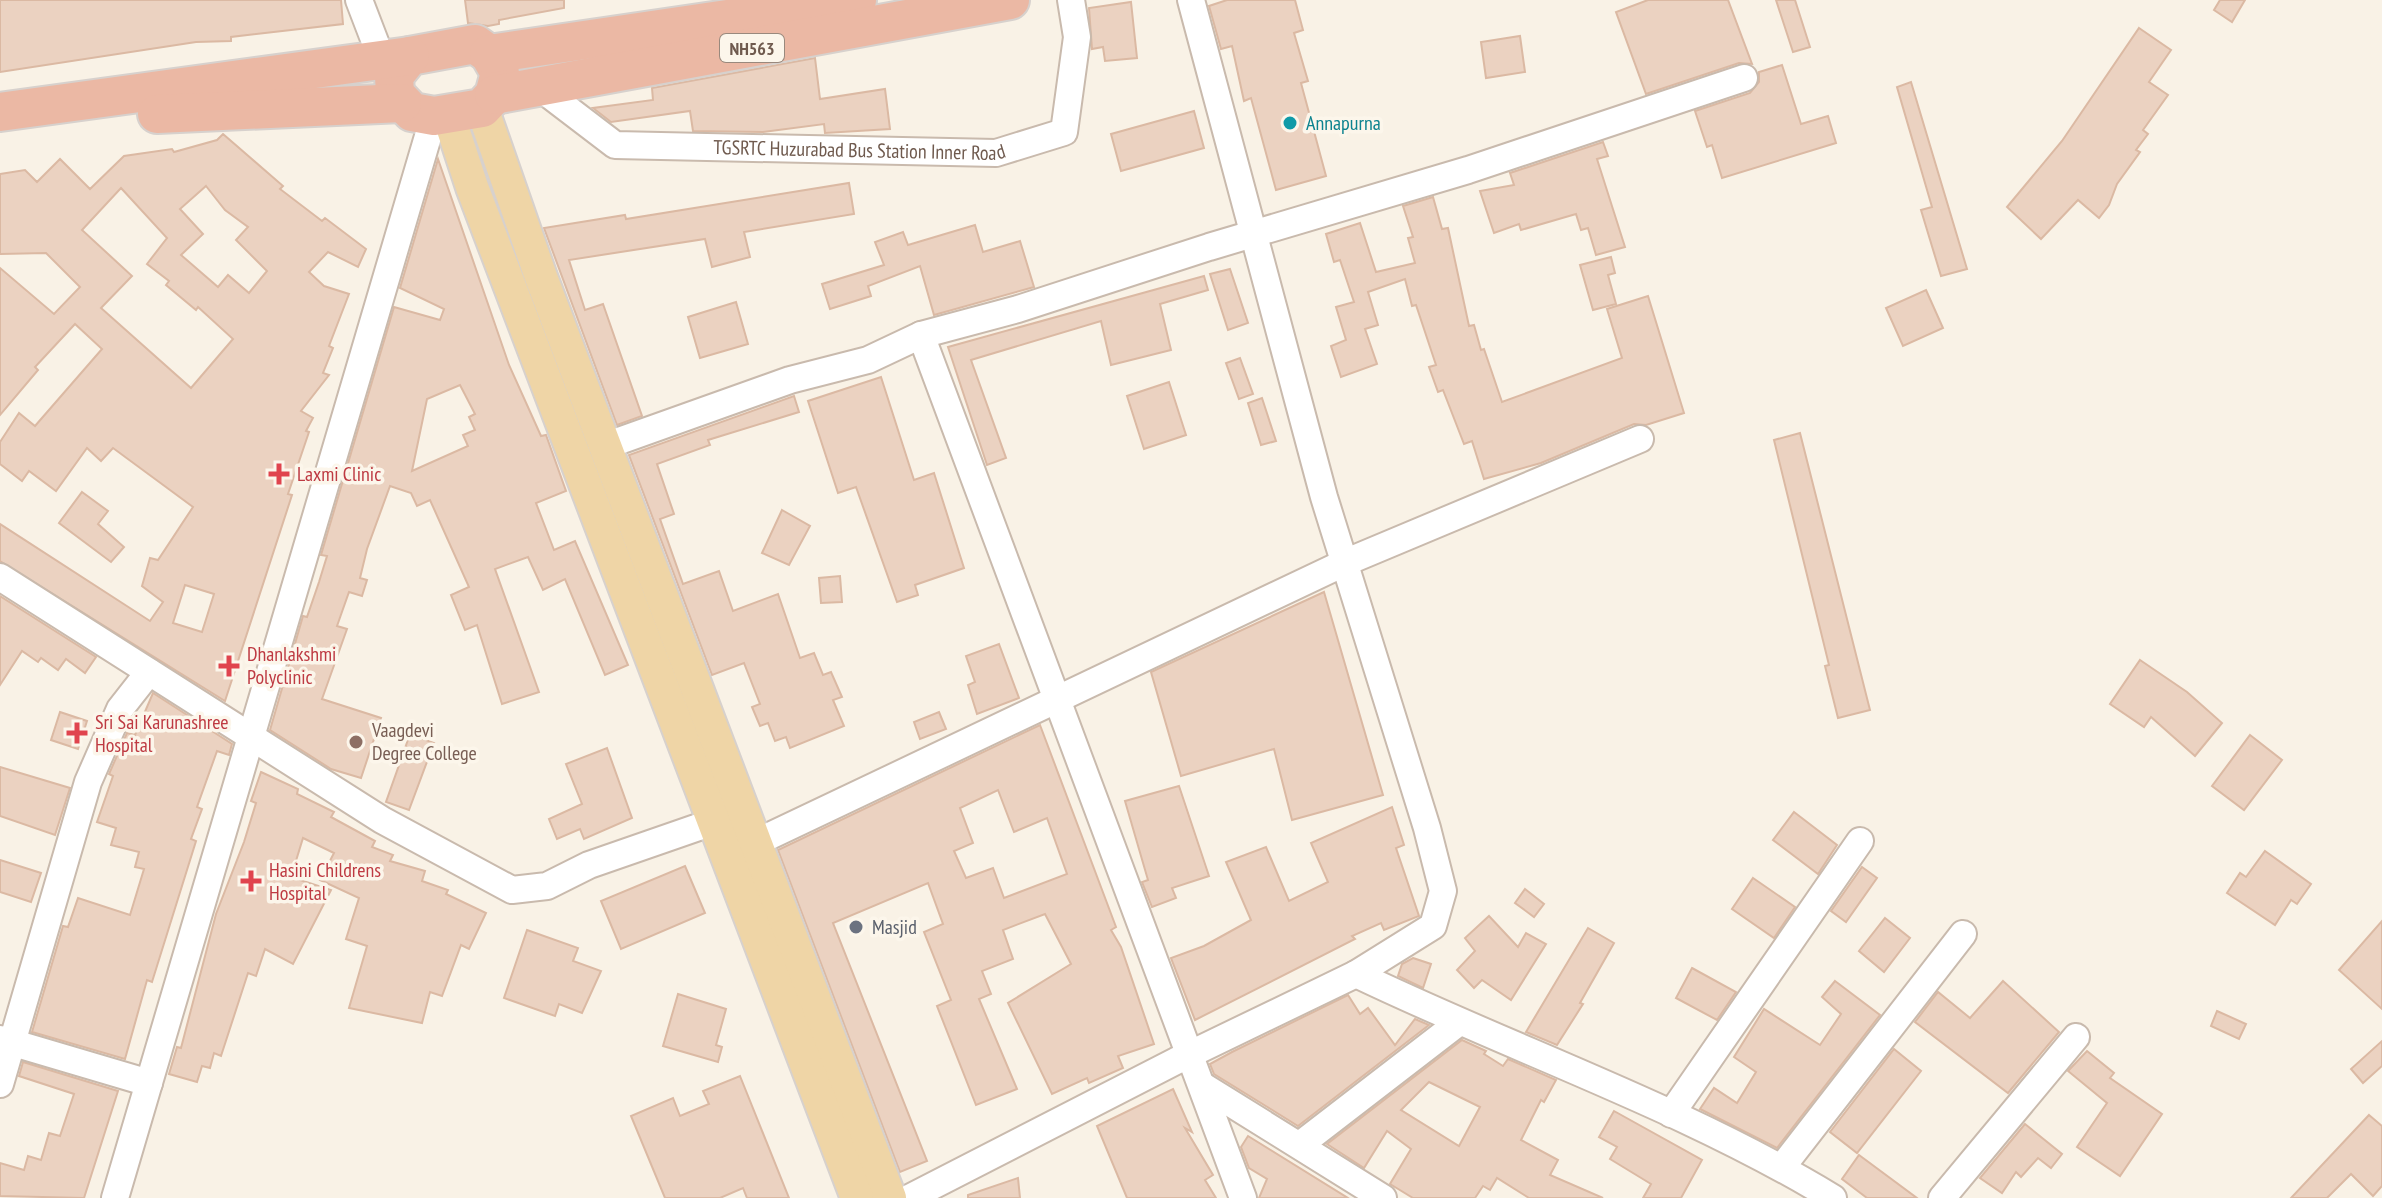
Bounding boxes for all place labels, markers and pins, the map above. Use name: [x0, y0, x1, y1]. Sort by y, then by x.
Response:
place label: Annapurna: [1306, 110, 1381, 136]
marker: Annapurna: [1281, 114, 1299, 132]
place label: Laxmi Clinic: [297, 461, 381, 487]
marker: Laxmi Clinic: [268, 463, 290, 485]
place label: Dhanlakshmi Polyclinic: [247, 641, 336, 690]
marker: Dhanlakshmi Polyclinic: [218, 655, 240, 677]
place label: Sri Sai Karunashree Hospital: [95, 709, 229, 758]
place label: Vaagdevi Degree College: [371, 717, 477, 766]
marker: Sri Sai Karunashree Hospital: [66, 722, 88, 744]
marker: Vaagdevi Degree College: [347, 733, 365, 751]
place label: Hasini Childrens Hospital: [269, 857, 381, 906]
marker: Hasini Childrens Hospital: [240, 870, 262, 892]
place label: Masjid: [872, 914, 917, 940]
marker: Masjid: [847, 918, 865, 936]

